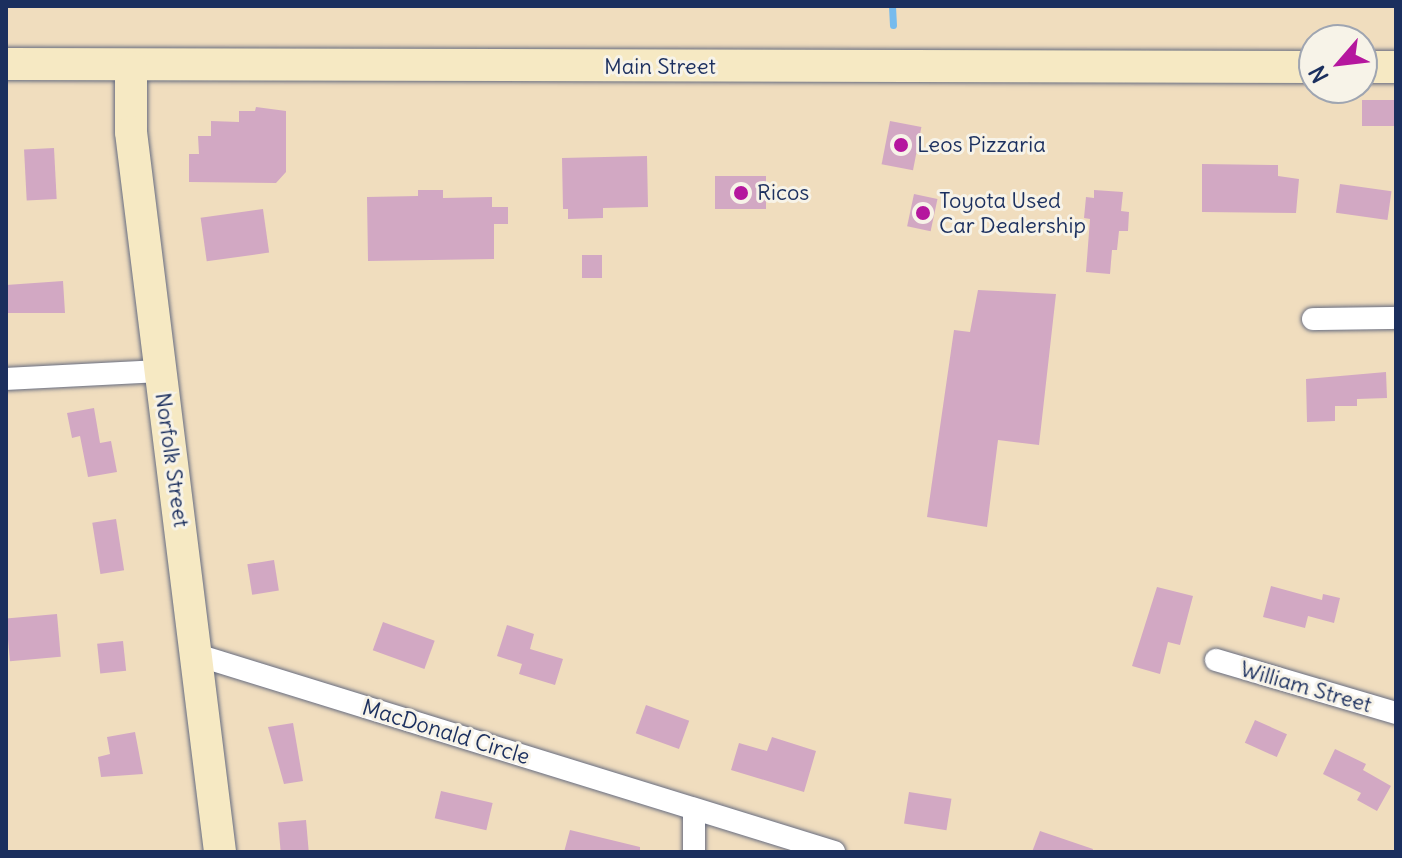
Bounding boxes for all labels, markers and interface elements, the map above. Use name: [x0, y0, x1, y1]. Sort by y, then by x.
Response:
north arrow: [1298, 24, 1378, 104]
street label: Main Street: [604, 54, 716, 80]
text: N: [1303, 61, 1335, 88]
place label: Leos Pizzaria: [917, 132, 1046, 158]
marker: Leos Pizzaria: [892, 136, 910, 154]
place label: Ricos: [757, 180, 809, 206]
marker: Ricos: [732, 184, 750, 202]
place label: Toyota Used Car Dealership: [939, 187, 1086, 238]
marker: Toyota Used Car Dealership: [914, 204, 932, 222]
street label: Norfolk Street: [149, 391, 195, 529]
street label: William Street: [1237, 656, 1375, 718]
street label: MacDonald Circle: [359, 694, 533, 770]

